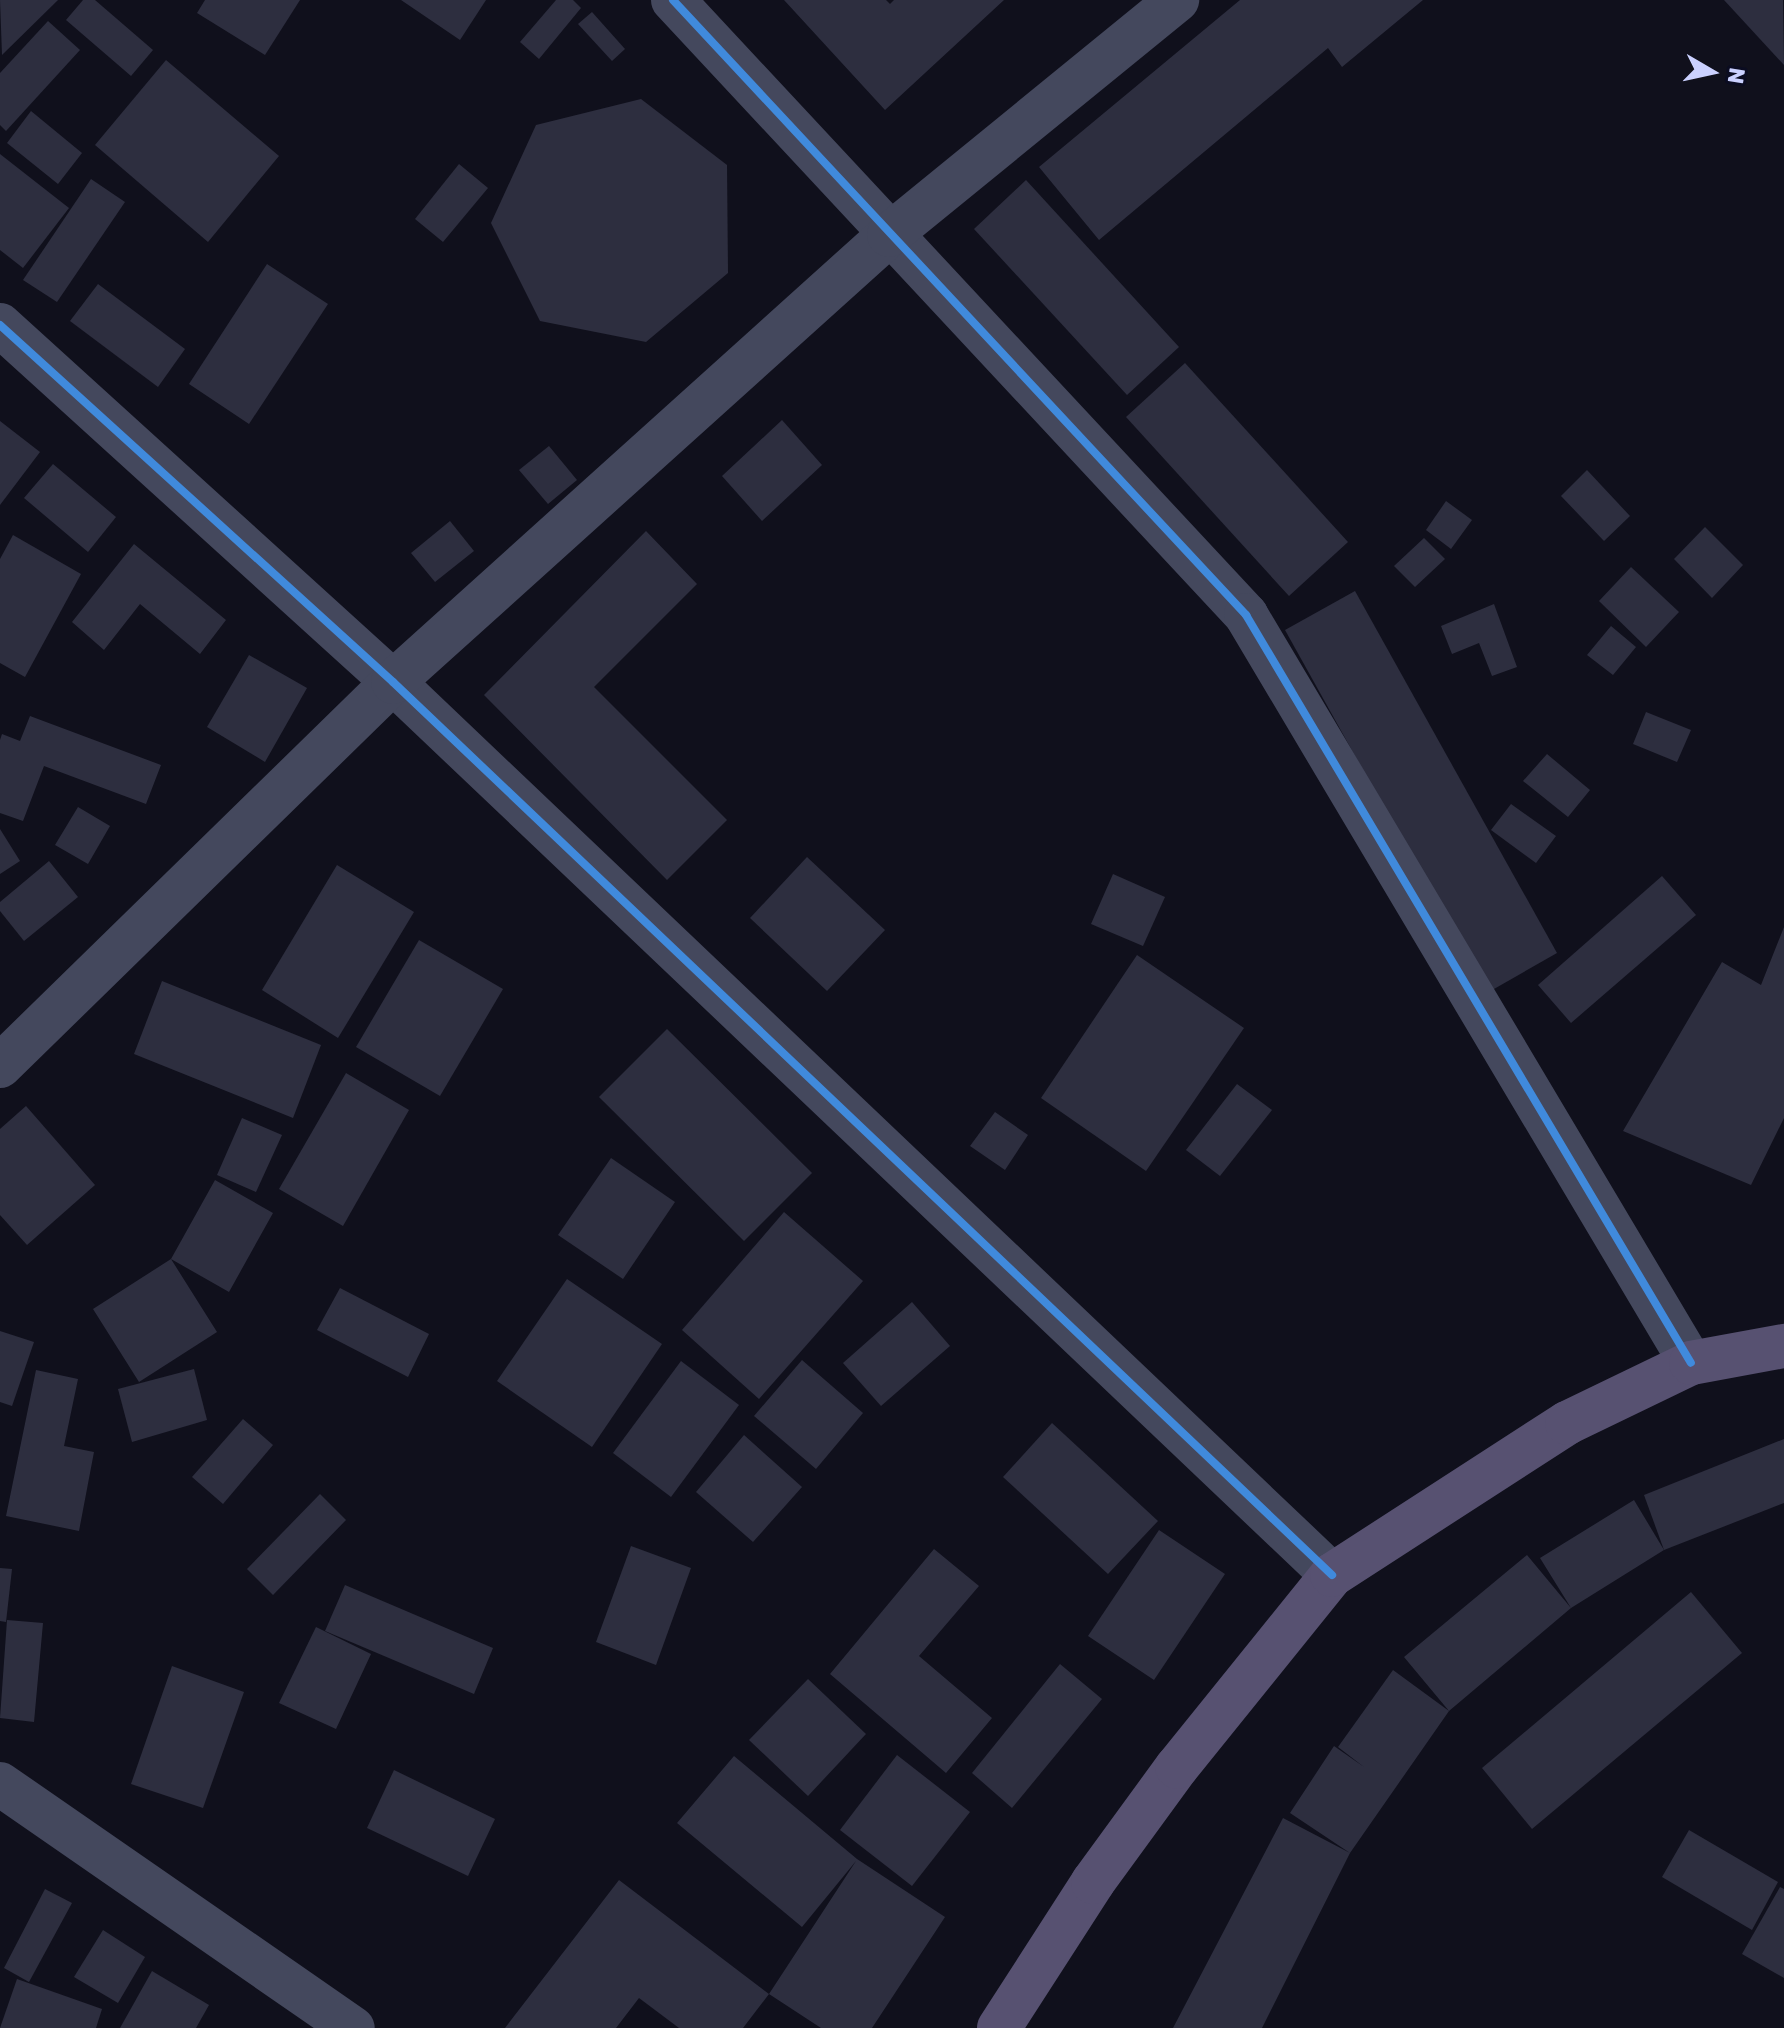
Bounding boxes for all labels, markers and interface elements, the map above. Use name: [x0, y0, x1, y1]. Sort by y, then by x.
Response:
north arrow: [1672, 32, 1752, 112]
text: N: [1722, 66, 1751, 86]

